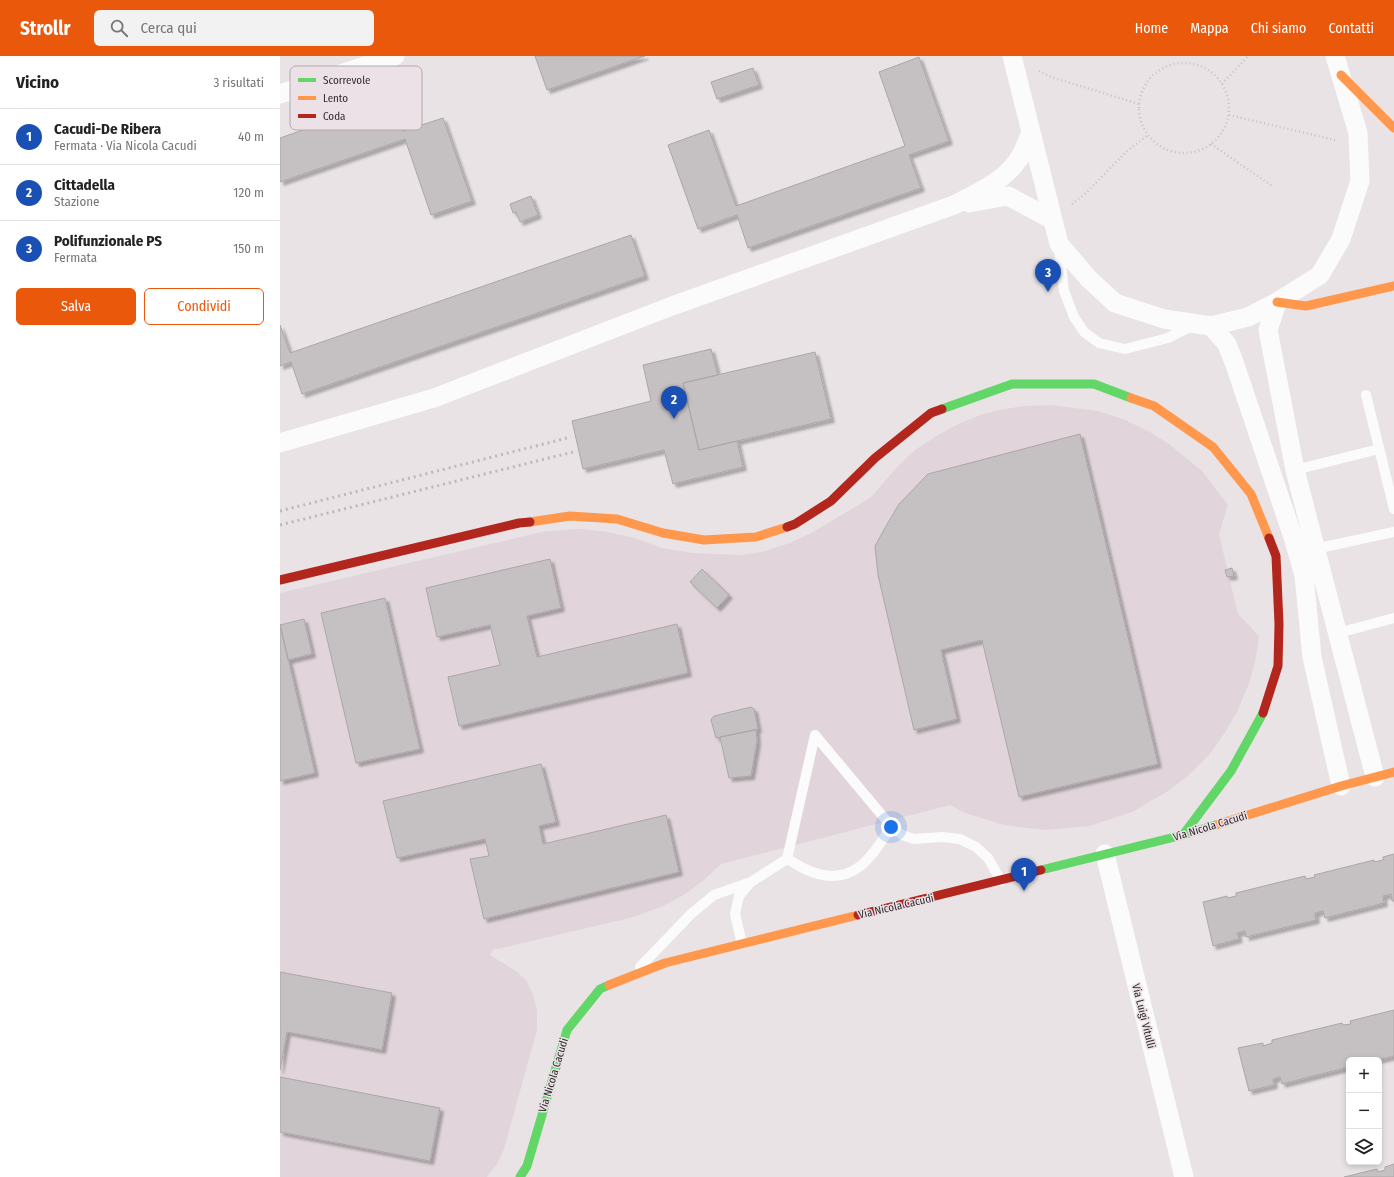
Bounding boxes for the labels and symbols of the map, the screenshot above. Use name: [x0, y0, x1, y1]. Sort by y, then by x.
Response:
legend: [290, 66, 422, 130]
text: Scorrevole: [323, 74, 370, 87]
text: Lento: [323, 92, 348, 105]
text: Coda: [323, 110, 345, 123]
pin: 3: [1035, 259, 1061, 292]
pin: 2: [661, 386, 687, 419]
street label: Via Nicola Cacudi: [1172, 809, 1249, 844]
your location: [881, 817, 901, 837]
pin: 1: [1011, 858, 1037, 891]
street label: Via Nicola Cacudi: [857, 891, 935, 921]
street label: Via Luigi Vitulli: [1129, 982, 1158, 1050]
street label: Via Nicola Cacudi: [536, 1036, 571, 1114]

